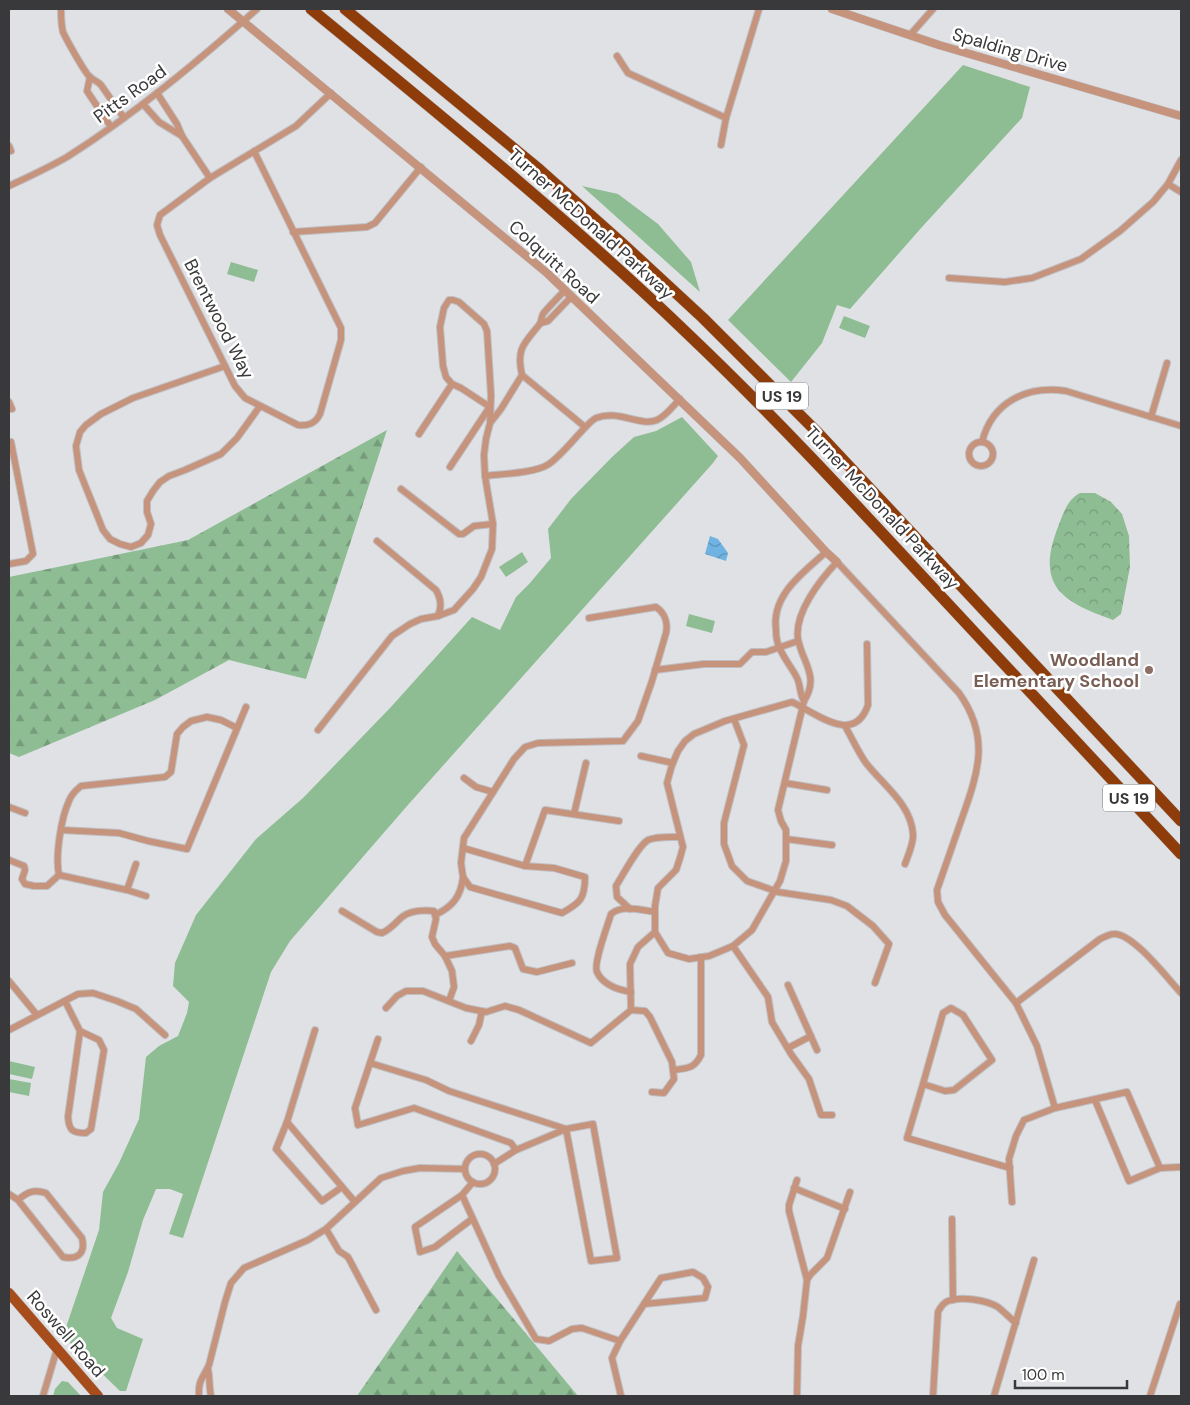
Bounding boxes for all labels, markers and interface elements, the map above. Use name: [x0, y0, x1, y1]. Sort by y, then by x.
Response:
street label: Spalding Drive: [950, 22, 1070, 78]
street label: Pitts Road: [89, 59, 171, 129]
street label: Turner McDonald Parkway: [503, 143, 679, 305]
street label: Colquitt Road: [503, 215, 605, 309]
street label: Brentwood Way: [178, 255, 260, 383]
road number: US 19: [756, 382, 808, 410]
street label: Turner McDonald Parkway: [800, 421, 964, 595]
place label: Woodland Elementary School: [973, 648, 1139, 693]
marker: Woodland Elementary School: [1143, 664, 1155, 676]
road number: US 19: [1103, 784, 1155, 811]
street label: Roswell Road: [22, 1285, 110, 1383]
scale bar: [1015, 1358, 1128, 1390]
text: 100 m: [1022, 1365, 1065, 1385]

